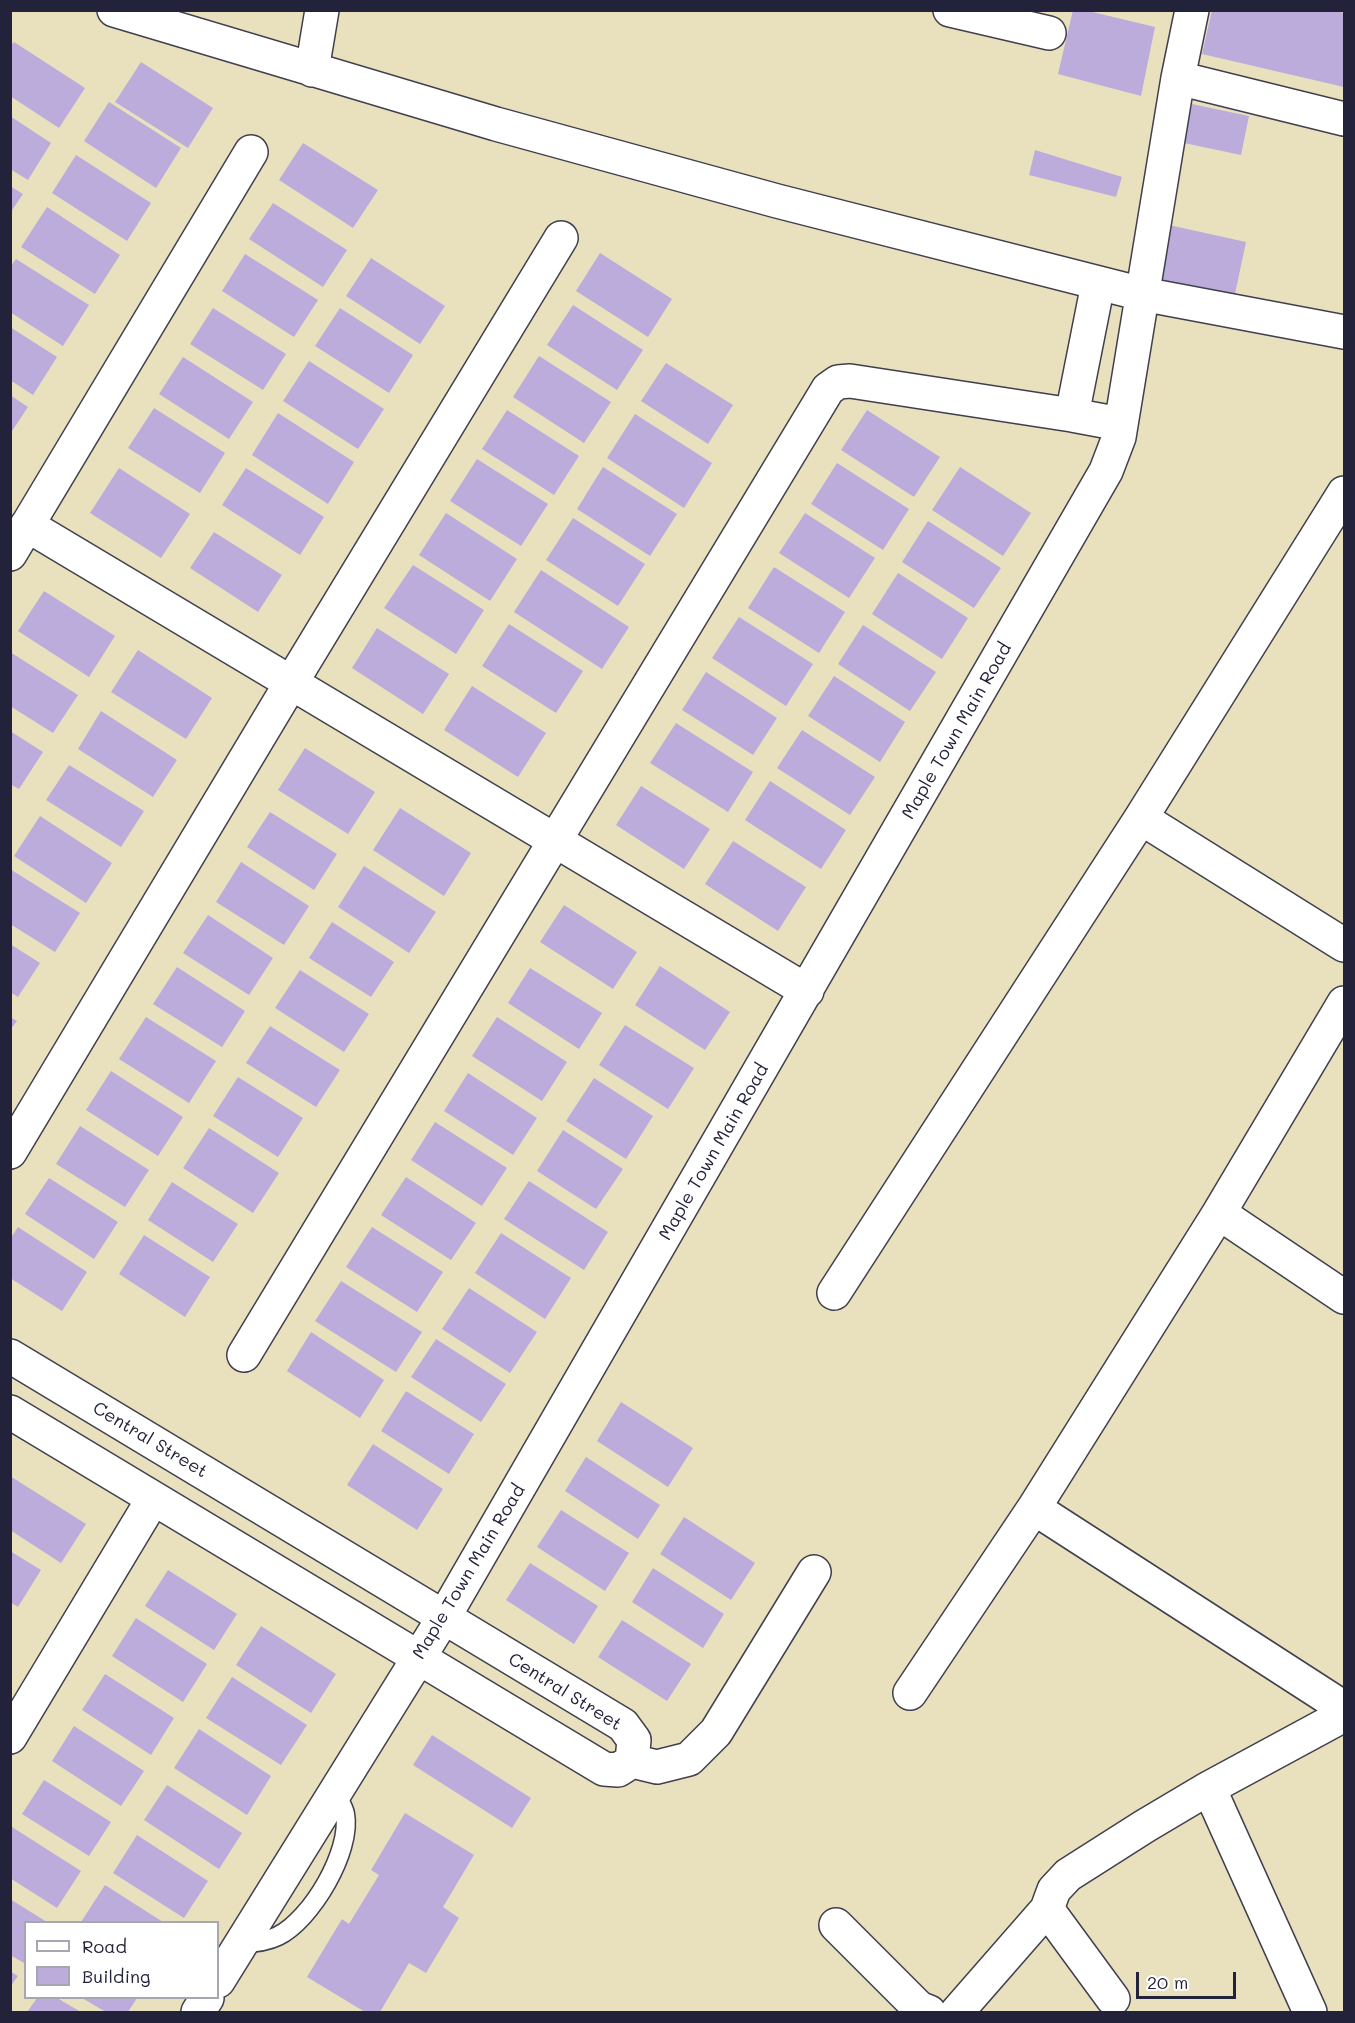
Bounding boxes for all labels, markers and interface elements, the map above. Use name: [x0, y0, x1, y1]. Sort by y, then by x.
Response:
street label: Maple Town Main Road: [898, 639, 1016, 823]
street label: Maple Town Main Road: [655, 1060, 773, 1244]
street label: Central Street: [89, 1397, 211, 1483]
street label: Maple Town Main Road: [408, 1481, 530, 1663]
street label: Central Street: [504, 1648, 626, 1736]
legend: [24, 1921, 219, 1999]
text: Road: [82, 1934, 127, 1958]
scale bar: [1139, 1960, 1240, 1998]
text: Building: [82, 1964, 150, 1988]
text: 20 m: [1147, 1970, 1188, 1994]

